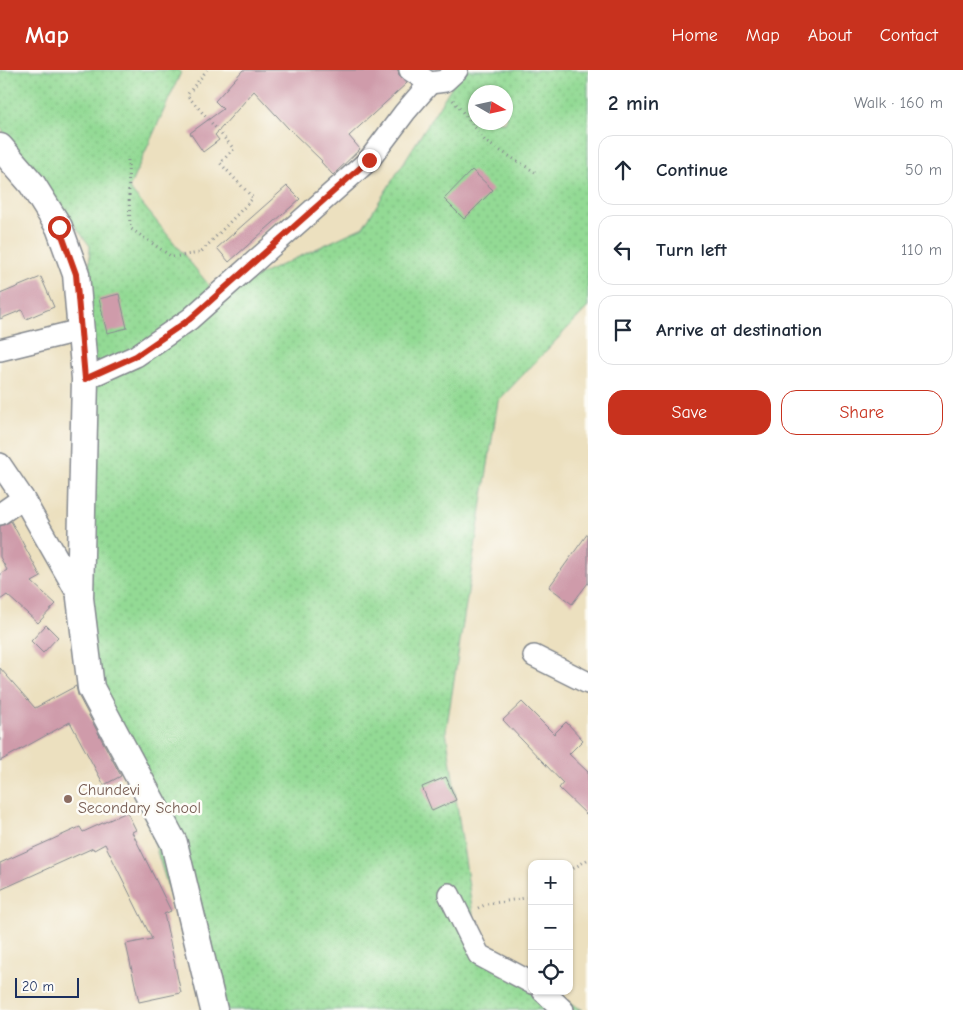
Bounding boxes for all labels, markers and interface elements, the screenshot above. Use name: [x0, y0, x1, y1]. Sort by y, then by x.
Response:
text: Map: [25, 21, 69, 49]
text: Home: [671, 25, 718, 46]
text: Map: [746, 25, 780, 46]
text: About: [808, 25, 852, 46]
text: Contact: [880, 25, 938, 46]
north arrow: [468, 85, 513, 130]
text: 2 min: [608, 91, 659, 115]
text: Walk · 160 m: [854, 94, 943, 112]
route end: [358, 149, 381, 172]
icon: ahead: [609, 156, 637, 184]
text: Continue: [656, 159, 728, 181]
text: 50 m: [905, 161, 942, 179]
route start: [48, 216, 71, 239]
icon: left: [609, 236, 637, 264]
text: Turn left: [656, 239, 727, 261]
text: 110 m: [901, 241, 942, 259]
icon: arrive: [609, 316, 637, 344]
text: Arrive at destination: [656, 319, 822, 341]
button: Save: [608, 390, 771, 435]
button: Share: [781, 390, 943, 435]
place label: Chundevi Secondary School: [78, 781, 201, 817]
marker: Chundevi Secondary School: [62, 793, 74, 805]
map controls: [528, 860, 573, 995]
button: +: [528, 860, 573, 905]
button: −: [528, 905, 573, 950]
button: locate: [528, 950, 573, 995]
scale bar: [15, 975, 79, 998]
text: 20 m: [22, 978, 54, 995]

